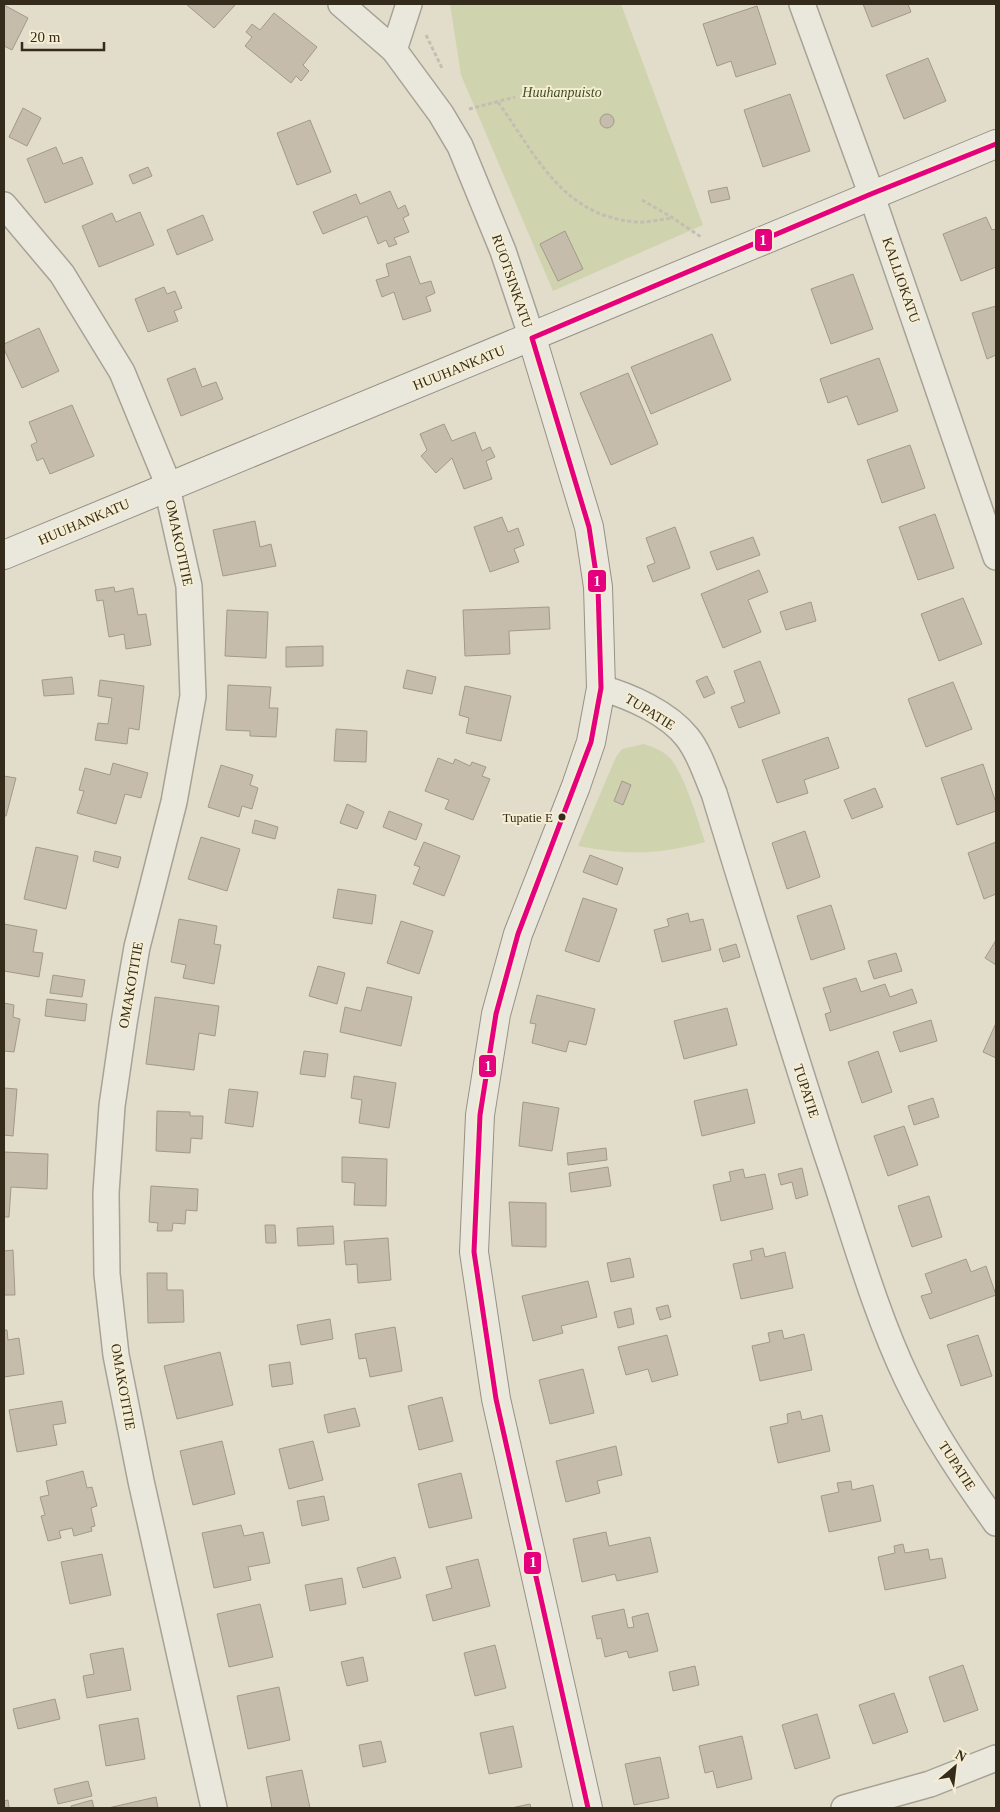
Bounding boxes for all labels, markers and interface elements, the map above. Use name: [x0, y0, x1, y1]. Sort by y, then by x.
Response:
scale bar: [22, 20, 105, 52]
text: 20 m: [30, 29, 61, 45]
park label: Huuhanpuisto: [521, 85, 602, 100]
line badge: 1: [754, 228, 773, 252]
street label: RUOTSINKATU: [489, 232, 535, 330]
text: 1: [760, 233, 767, 248]
street label: KALLIOKATU: [879, 235, 923, 325]
street label: HUUHANKATU: [411, 343, 507, 393]
street label: HUUHANKATU: [36, 496, 132, 548]
street label: OMAKOTITIE: [163, 498, 195, 588]
line badge: 1: [587, 569, 607, 593]
text: 1: [594, 574, 601, 589]
street label: TUPATIE: [622, 691, 678, 733]
place label: Tupatie E: [503, 810, 553, 825]
marker: Tupatie E: [557, 812, 567, 822]
street label: OMAKOTITIE: [116, 940, 146, 1030]
line badge: 1: [478, 1054, 497, 1078]
text: 1: [485, 1059, 492, 1074]
street label: TUPATIE: [790, 1062, 822, 1120]
street label: OMAKOTITIE: [108, 1342, 138, 1432]
street label: TUPATIE: [936, 1439, 978, 1493]
line badge: 1: [523, 1551, 542, 1575]
text: 1: [530, 1555, 537, 1570]
north arrow: [930, 1742, 980, 1792]
text: N: [953, 1747, 969, 1765]

